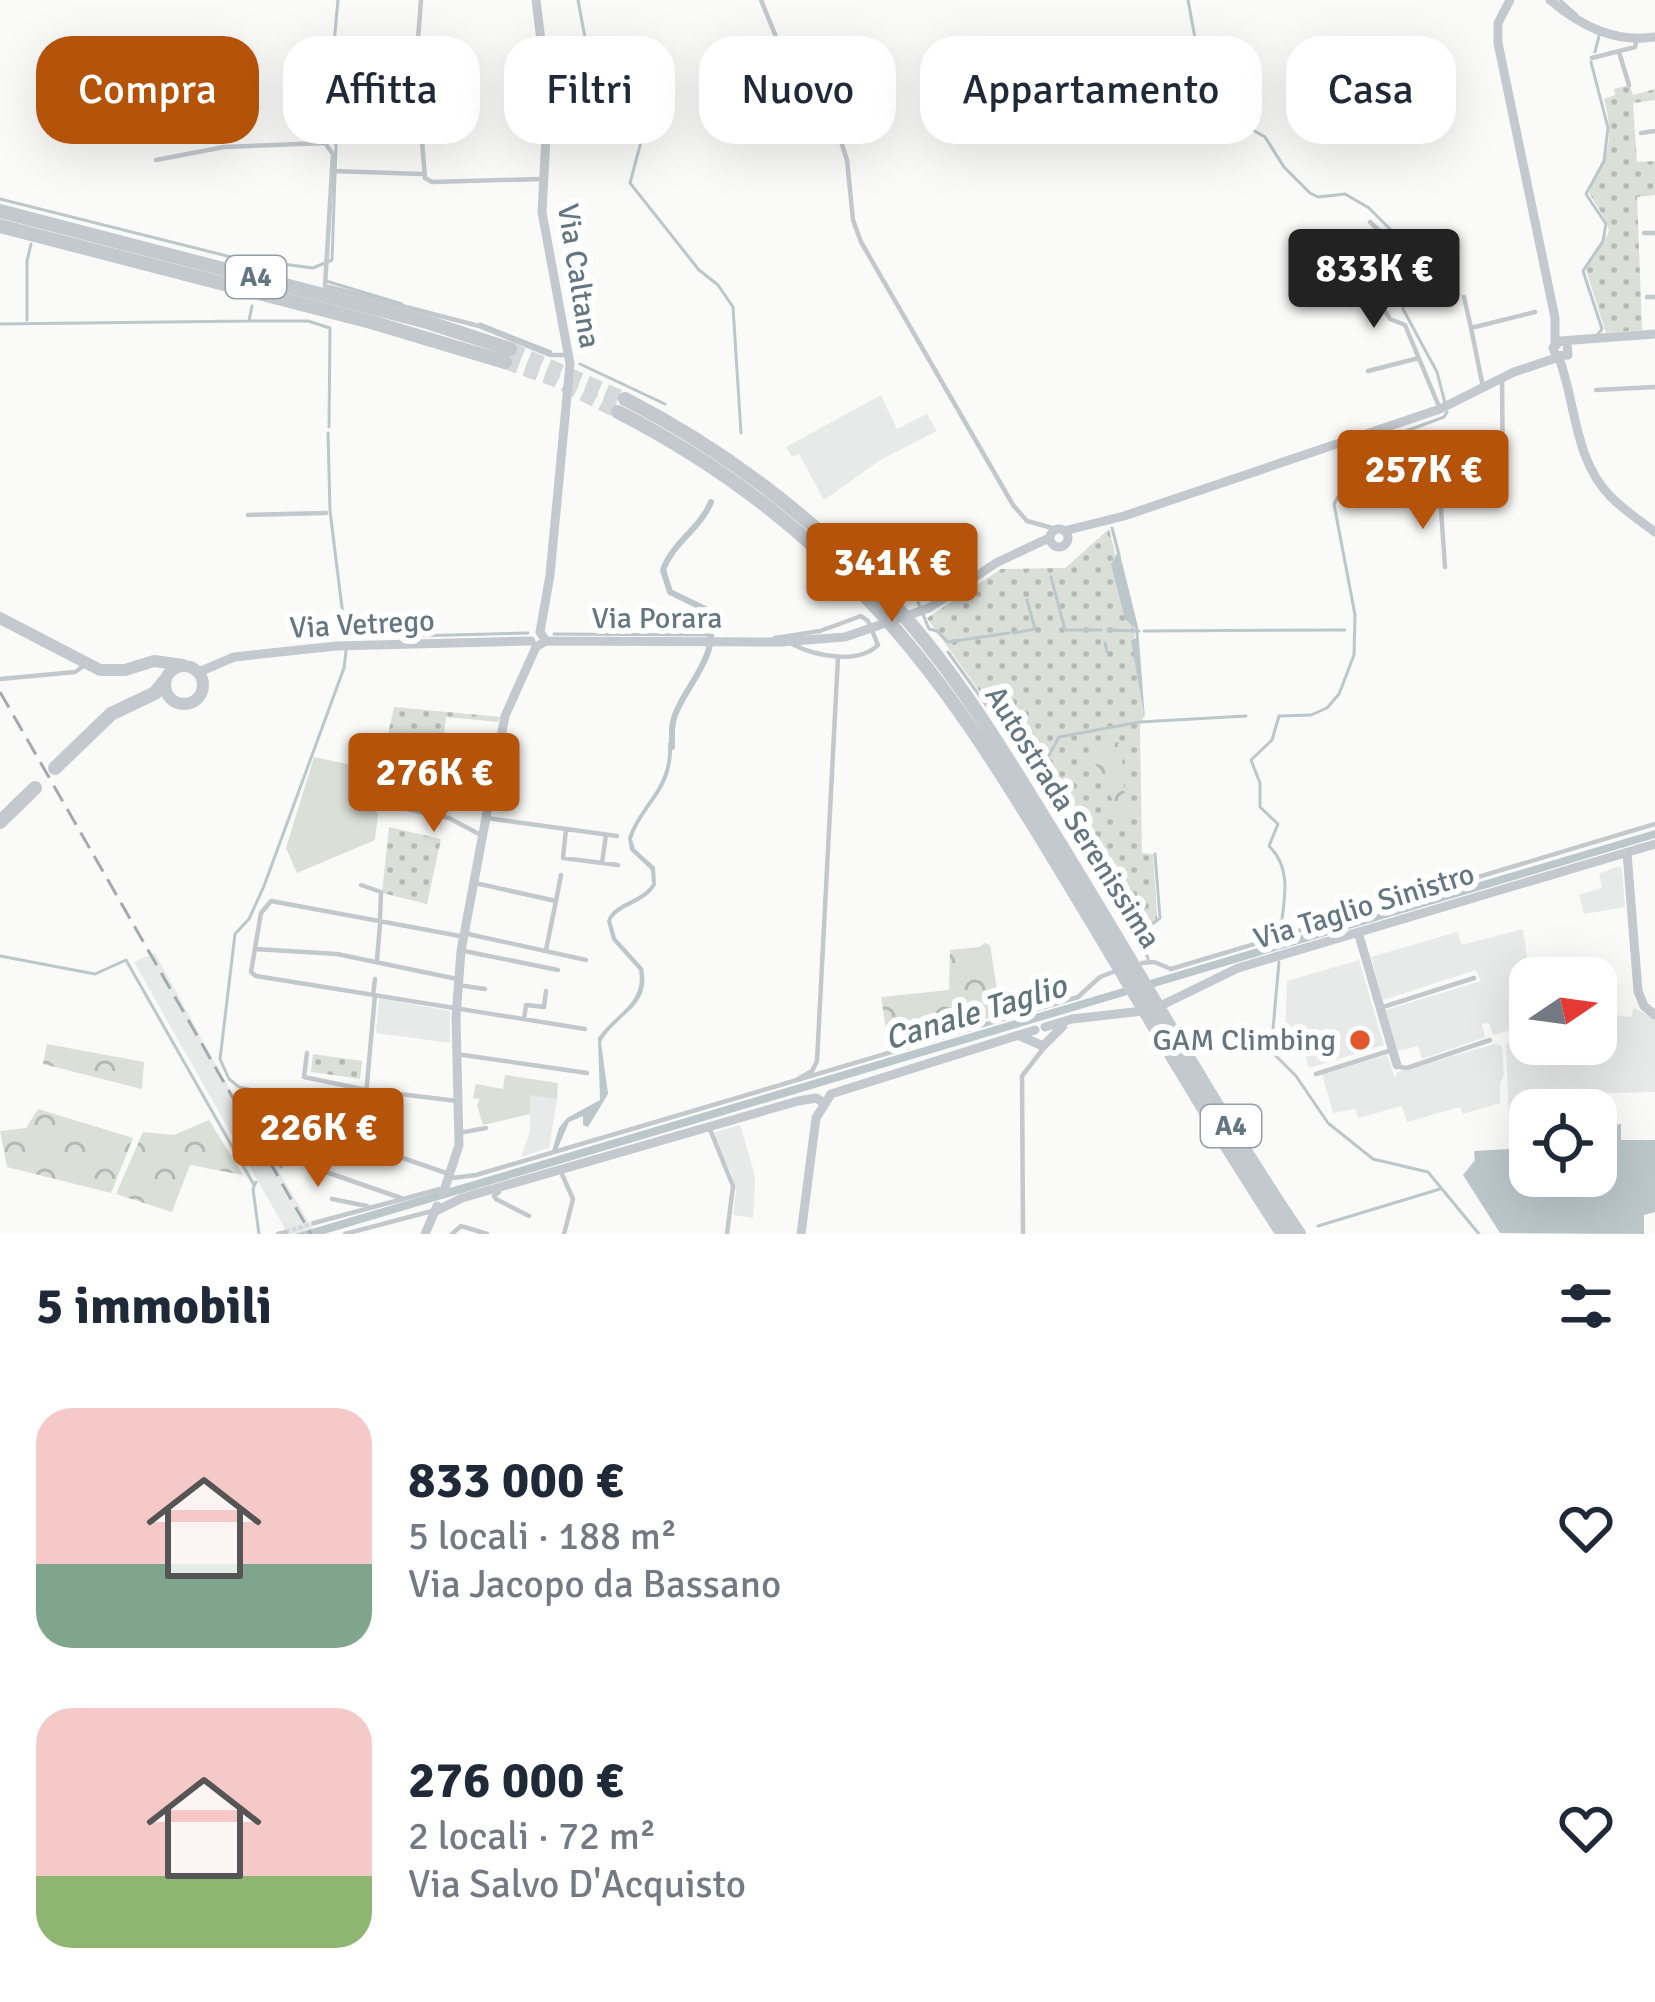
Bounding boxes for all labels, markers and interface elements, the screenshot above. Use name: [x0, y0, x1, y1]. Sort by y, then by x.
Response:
chip: Compra: [36, 36, 259, 144]
chip: Affitta: [283, 36, 480, 144]
chip: Filtri: [504, 36, 675, 144]
chip: Nuovo: [699, 36, 896, 144]
chip: Appartamento: [920, 36, 1262, 144]
chip: Casa: [1286, 36, 1456, 144]
street label: Via Caltana: [549, 201, 608, 351]
pin: 833K €: [1276, 229, 1472, 331]
text: 833K €: [1315, 244, 1433, 292]
road number: A4: [226, 256, 286, 298]
pin: 257K €: [1325, 430, 1521, 532]
text: 257K €: [1364, 445, 1482, 493]
pin: 341K €: [794, 523, 990, 625]
text: 341K €: [833, 538, 951, 586]
street label: Via Porara: [591, 600, 723, 637]
street label: Via Vetrego: [288, 602, 436, 647]
street label: Autostrada Serenissima: [977, 679, 1168, 955]
pin: 276K €: [336, 733, 532, 835]
text: 276K €: [375, 748, 493, 796]
street label: Via Taglio Sinistro: [1249, 855, 1479, 958]
north arrow: [1509, 957, 1617, 1065]
map controls: [1509, 957, 1617, 1197]
water label: Canale Taglio: [880, 965, 1073, 1059]
place label: GAM Climbing: [1153, 1022, 1336, 1059]
marker: GAM Climbing: [1347, 1027, 1373, 1053]
pin: 226K €: [220, 1088, 416, 1190]
button: locate: [1509, 1089, 1617, 1197]
text: 226K €: [259, 1103, 377, 1151]
road number: A4: [1201, 1105, 1261, 1147]
icon: filters: [1553, 1273, 1619, 1339]
text: 5 immobili: [36, 1275, 272, 1338]
text: 833 000 €: [408, 1449, 623, 1512]
icon: home: [132, 1456, 276, 1600]
icon: heart: [1553, 1495, 1619, 1561]
text: 5 locali · 188 m²: [408, 1512, 677, 1560]
text: Via Jacopo da Bassano: [408, 1560, 781, 1608]
text: 276 000 €: [408, 1749, 623, 1812]
icon: home: [132, 1756, 276, 1900]
icon: heart: [1553, 1795, 1619, 1861]
text: 2 locali · 72 m²: [408, 1812, 656, 1860]
text: Via Salvo D'Acquisto: [408, 1860, 746, 1908]

